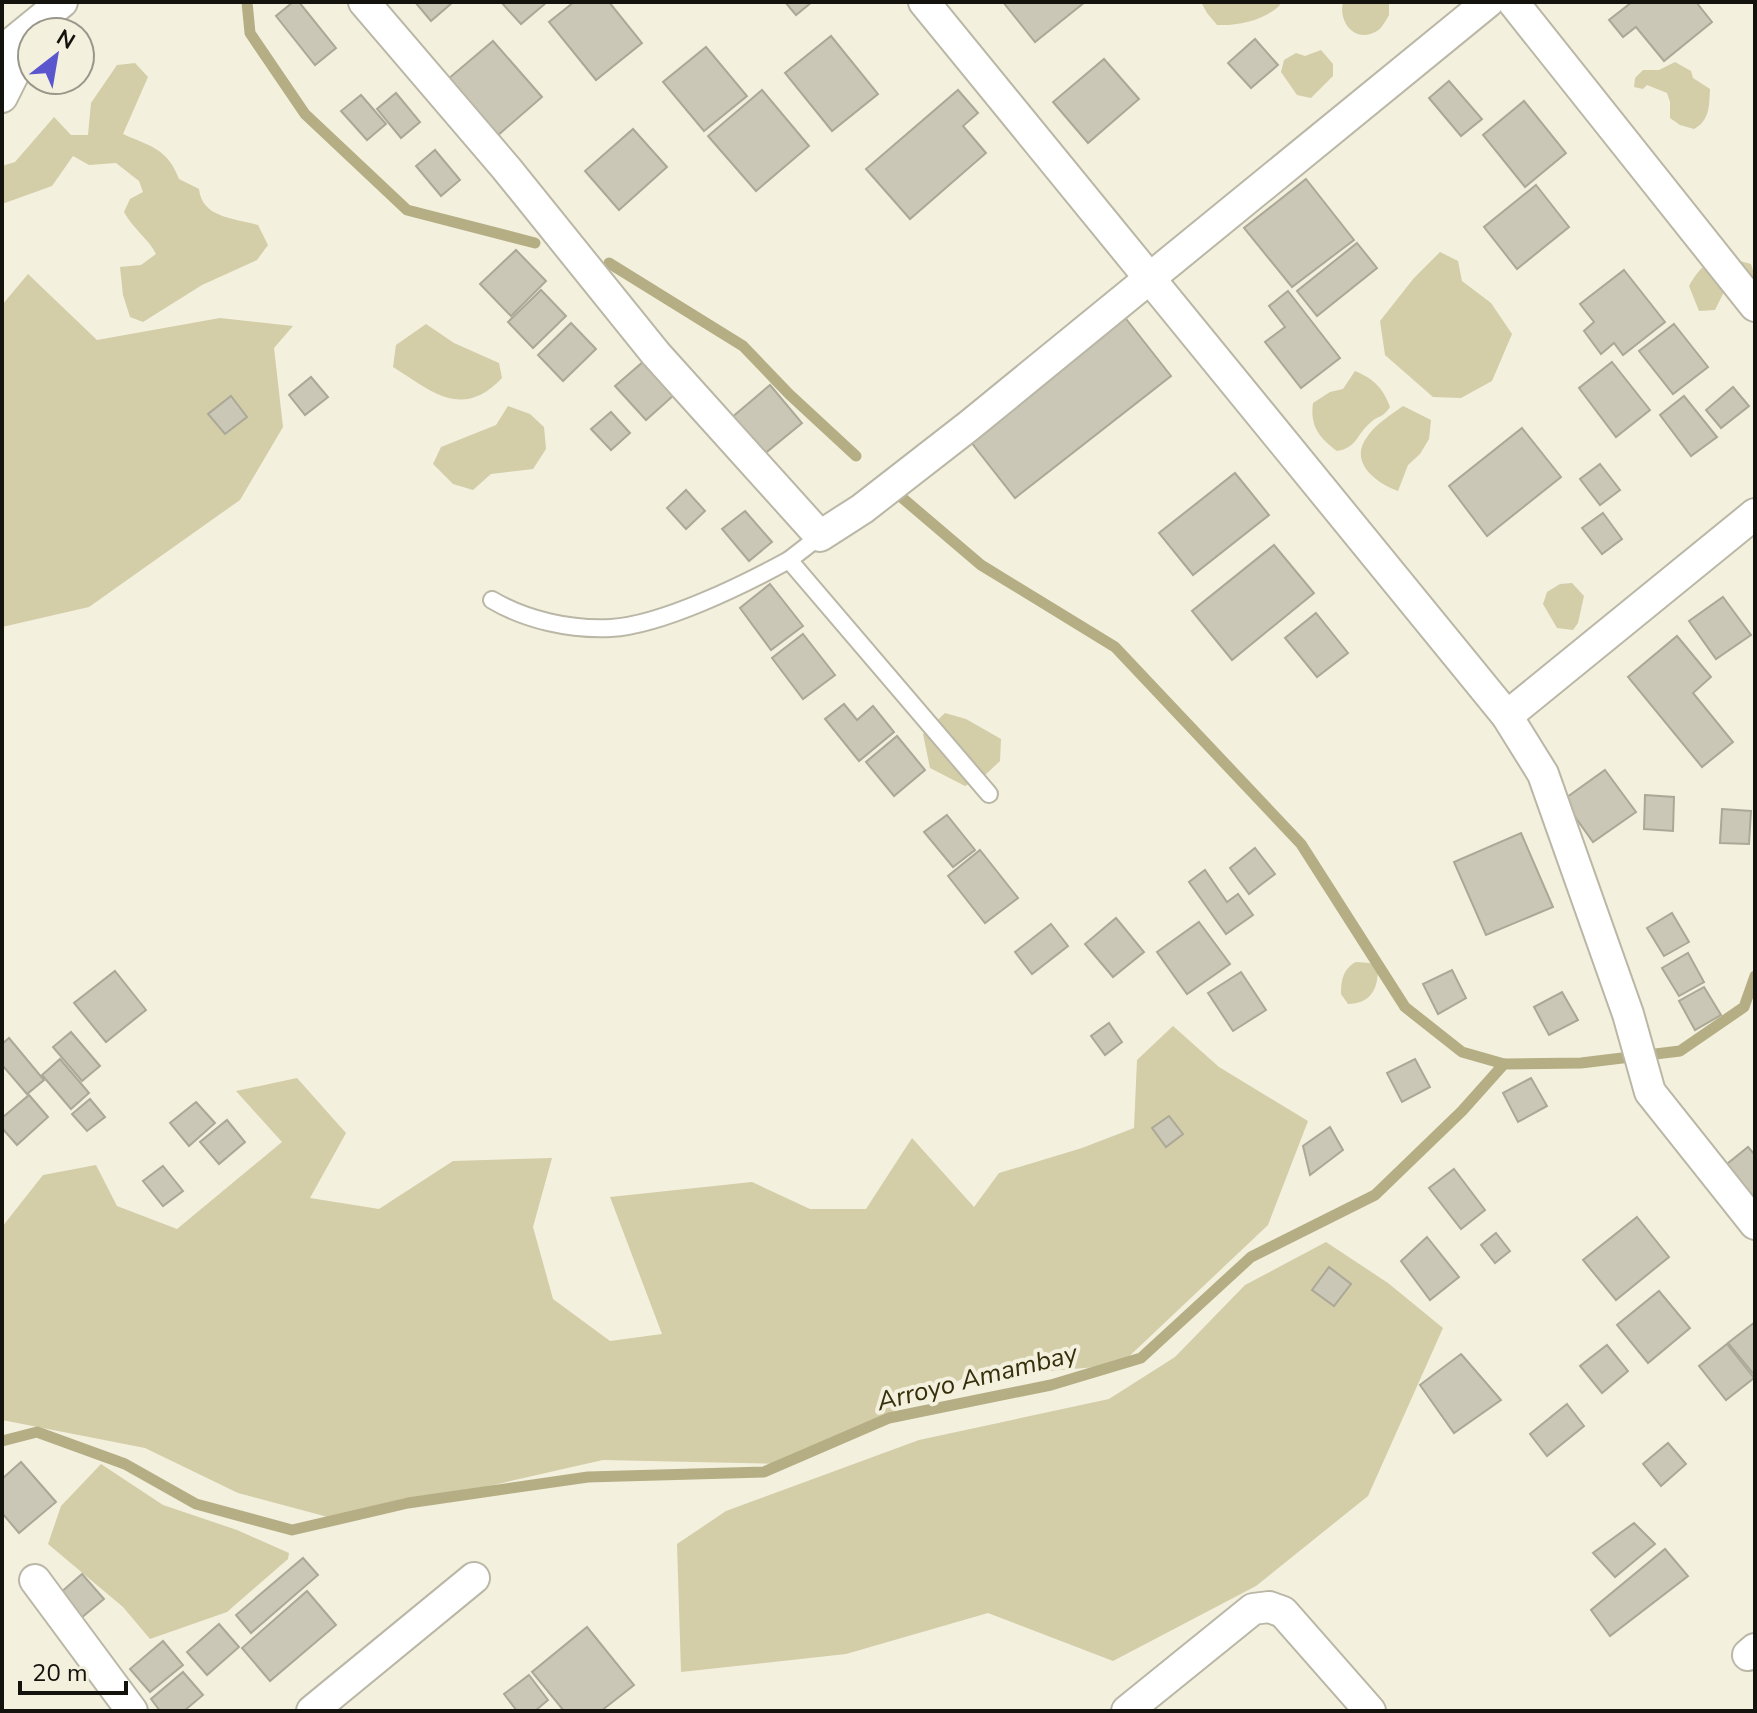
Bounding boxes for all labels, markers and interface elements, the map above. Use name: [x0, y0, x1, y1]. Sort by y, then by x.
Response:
north arrow: [16, 16, 96, 96]
text: N: [51, 23, 81, 57]
water label: Arroyo Amambay: [872, 1335, 1083, 1420]
scale bar: [20, 1645, 126, 1695]
text: 20 m: [32, 1657, 88, 1689]

